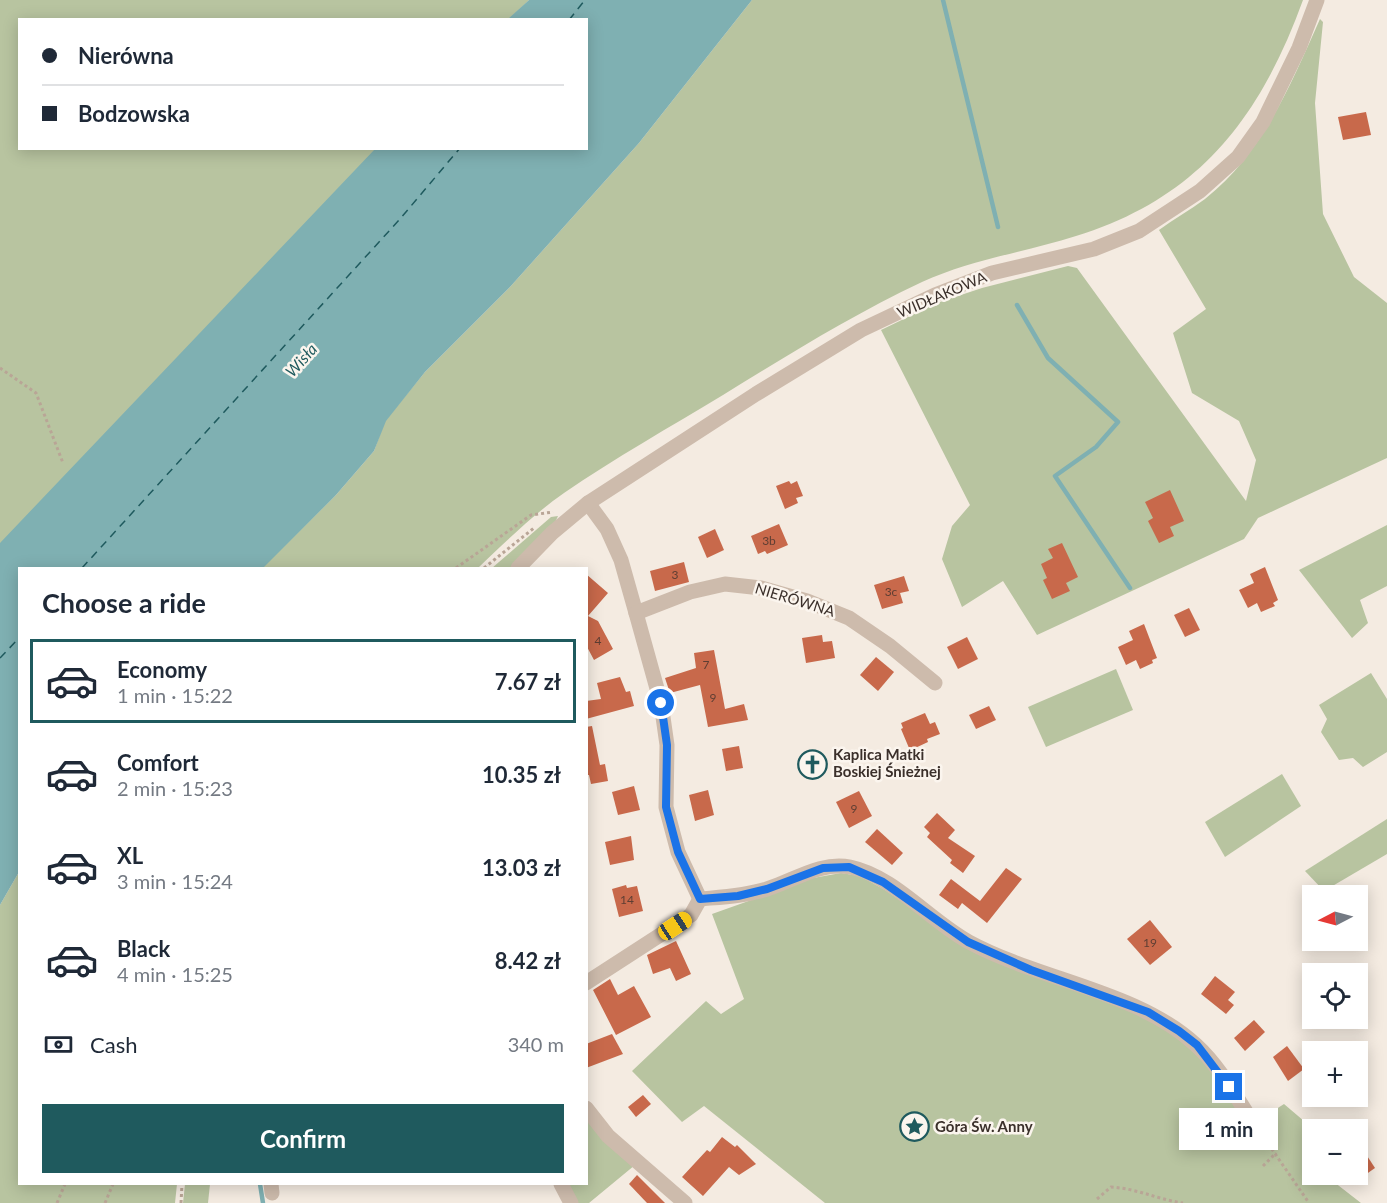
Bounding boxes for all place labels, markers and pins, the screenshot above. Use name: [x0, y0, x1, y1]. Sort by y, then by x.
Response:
place label: Kaplica Matki Boskiej Śnieżnej: [833, 745, 941, 780]
church icon: Kaplica Matki Boskiej Śnieżnej: [796, 748, 828, 780]
place icon: Góra Św. Anny: [898, 1111, 930, 1143]
place label: Góra Św. Anny: [935, 1117, 1033, 1135]

